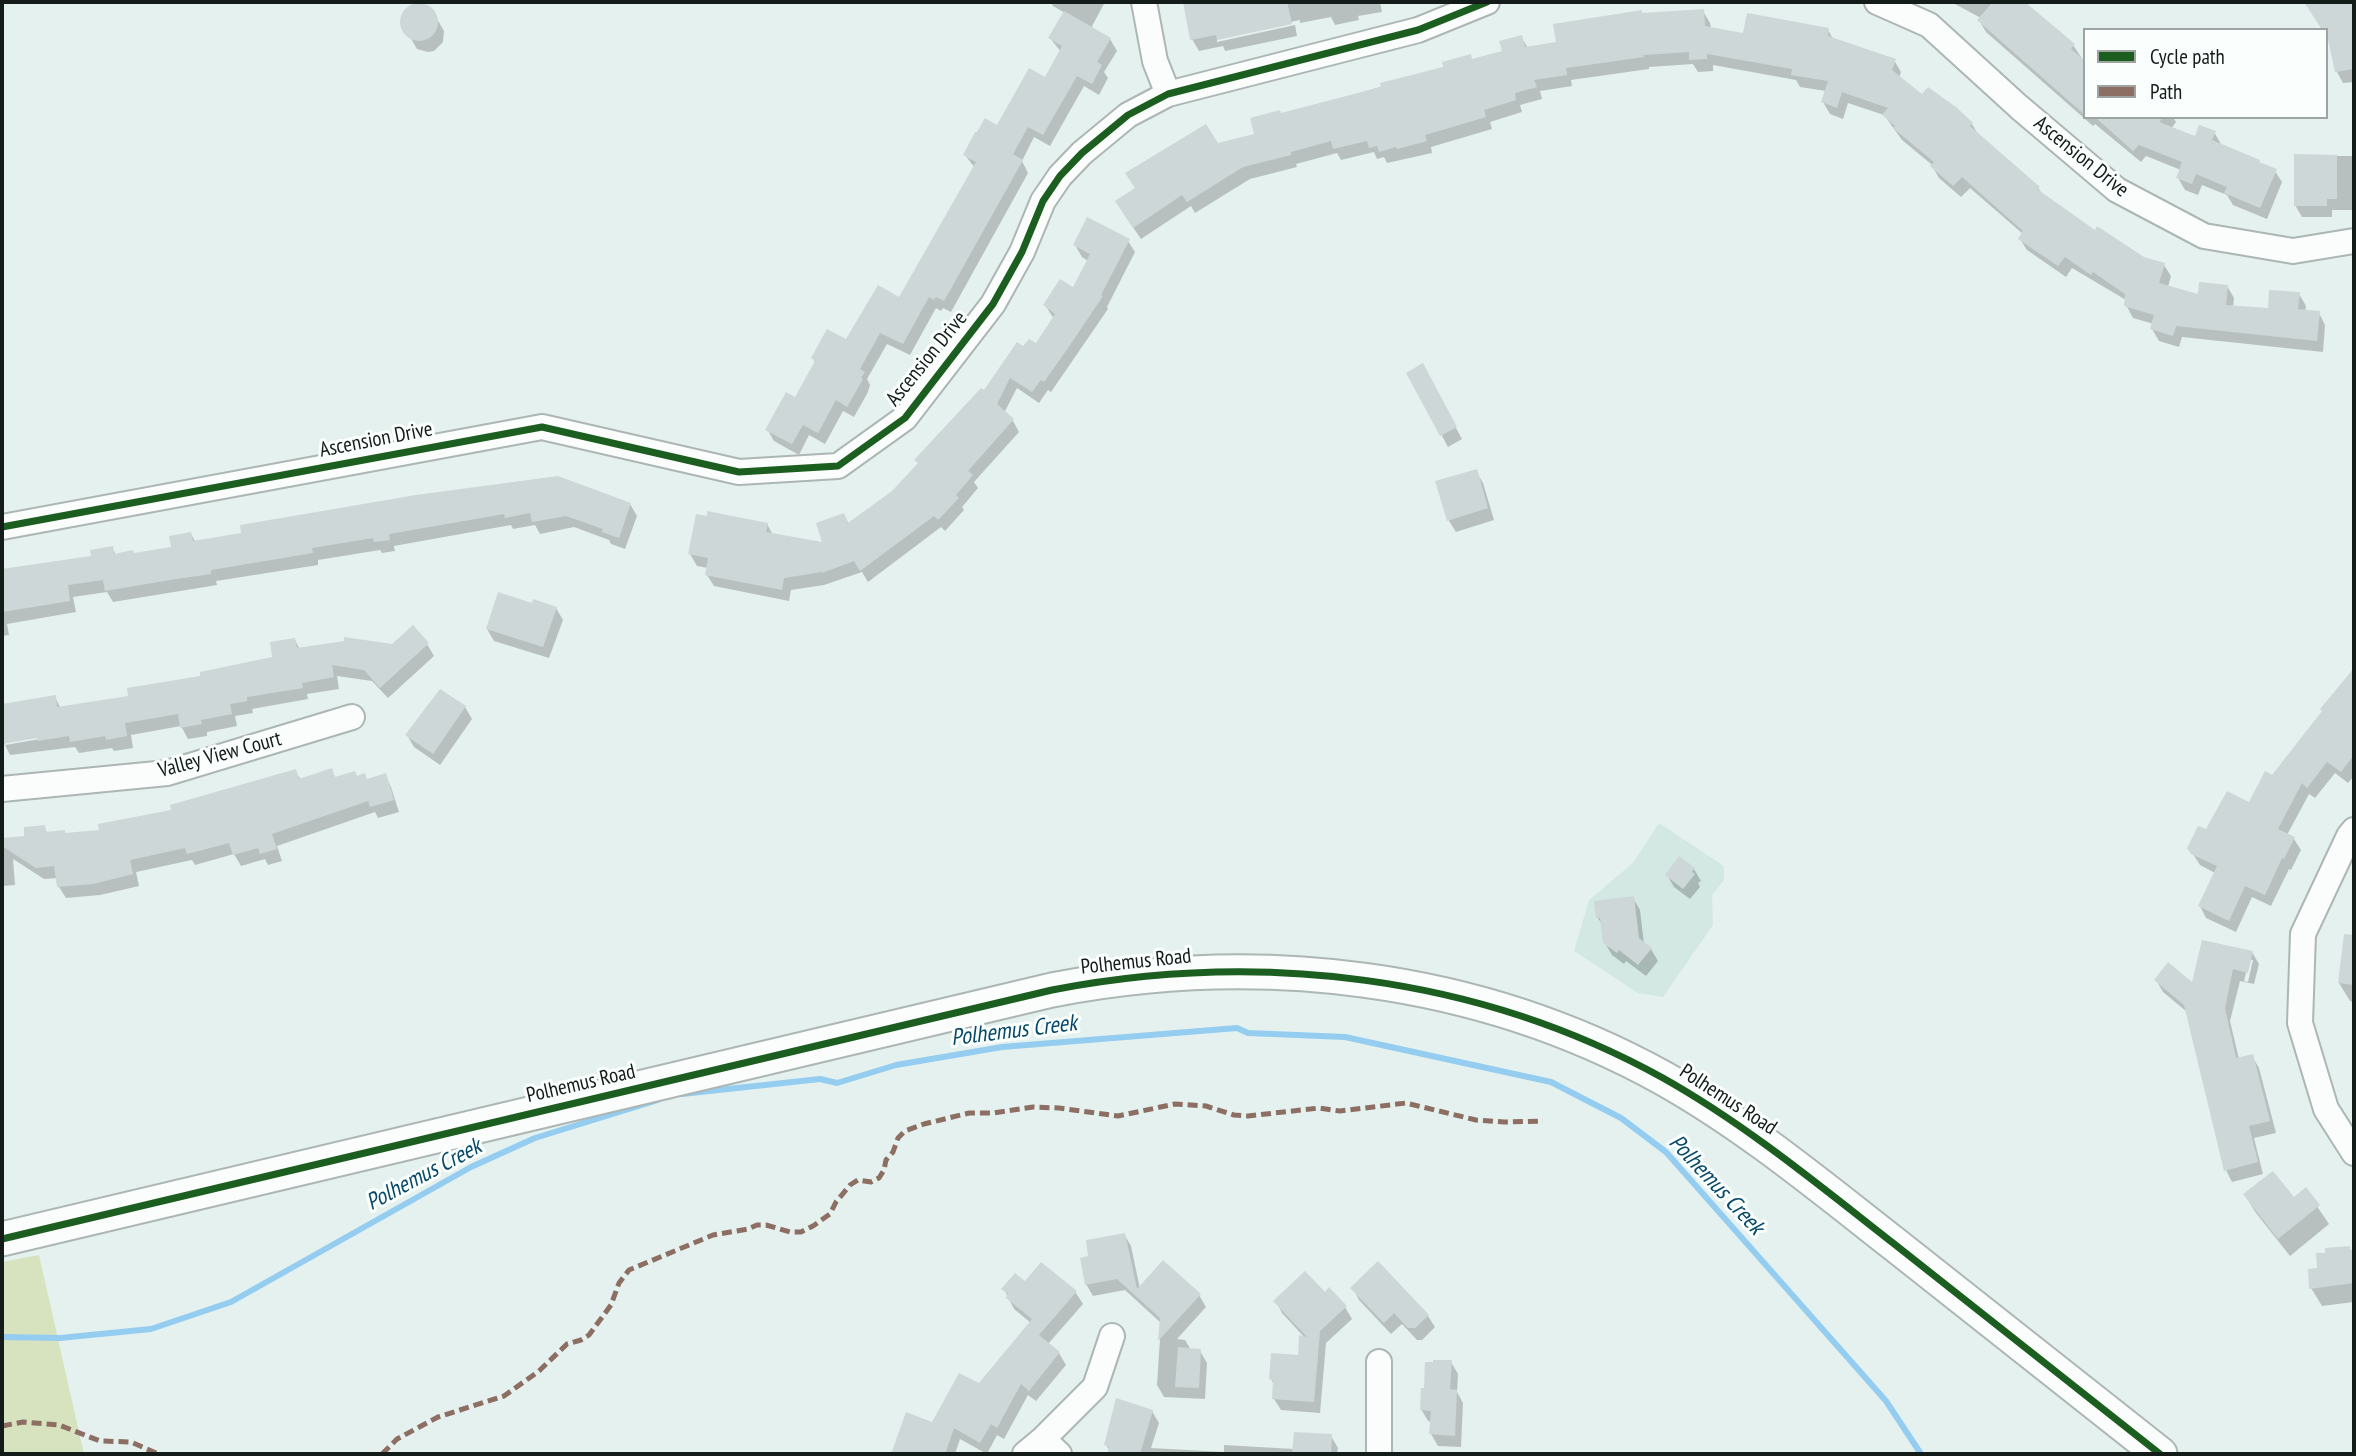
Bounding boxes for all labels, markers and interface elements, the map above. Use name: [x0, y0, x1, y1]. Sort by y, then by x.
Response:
legend: [2083, 28, 2328, 119]
text: Cycle path: [2150, 43, 2225, 70]
text: Path: [2150, 78, 2182, 105]
street label: Ascension Drive: [2029, 111, 2133, 203]
street label: Ascension Drive: [881, 307, 973, 411]
street label: Ascension Drive: [317, 417, 435, 463]
street label: Valley View Court: [156, 726, 284, 784]
street label: Polhemus Road: [1080, 944, 1192, 980]
water label: Polhemus Creek: [950, 1010, 1078, 1052]
street label: Polhemus Road: [524, 1059, 638, 1109]
street label: Polhemus Road: [1675, 1059, 1781, 1141]
water label: Polhemus Creek: [1663, 1129, 1769, 1241]
water label: Polhemus Creek: [362, 1133, 486, 1217]

